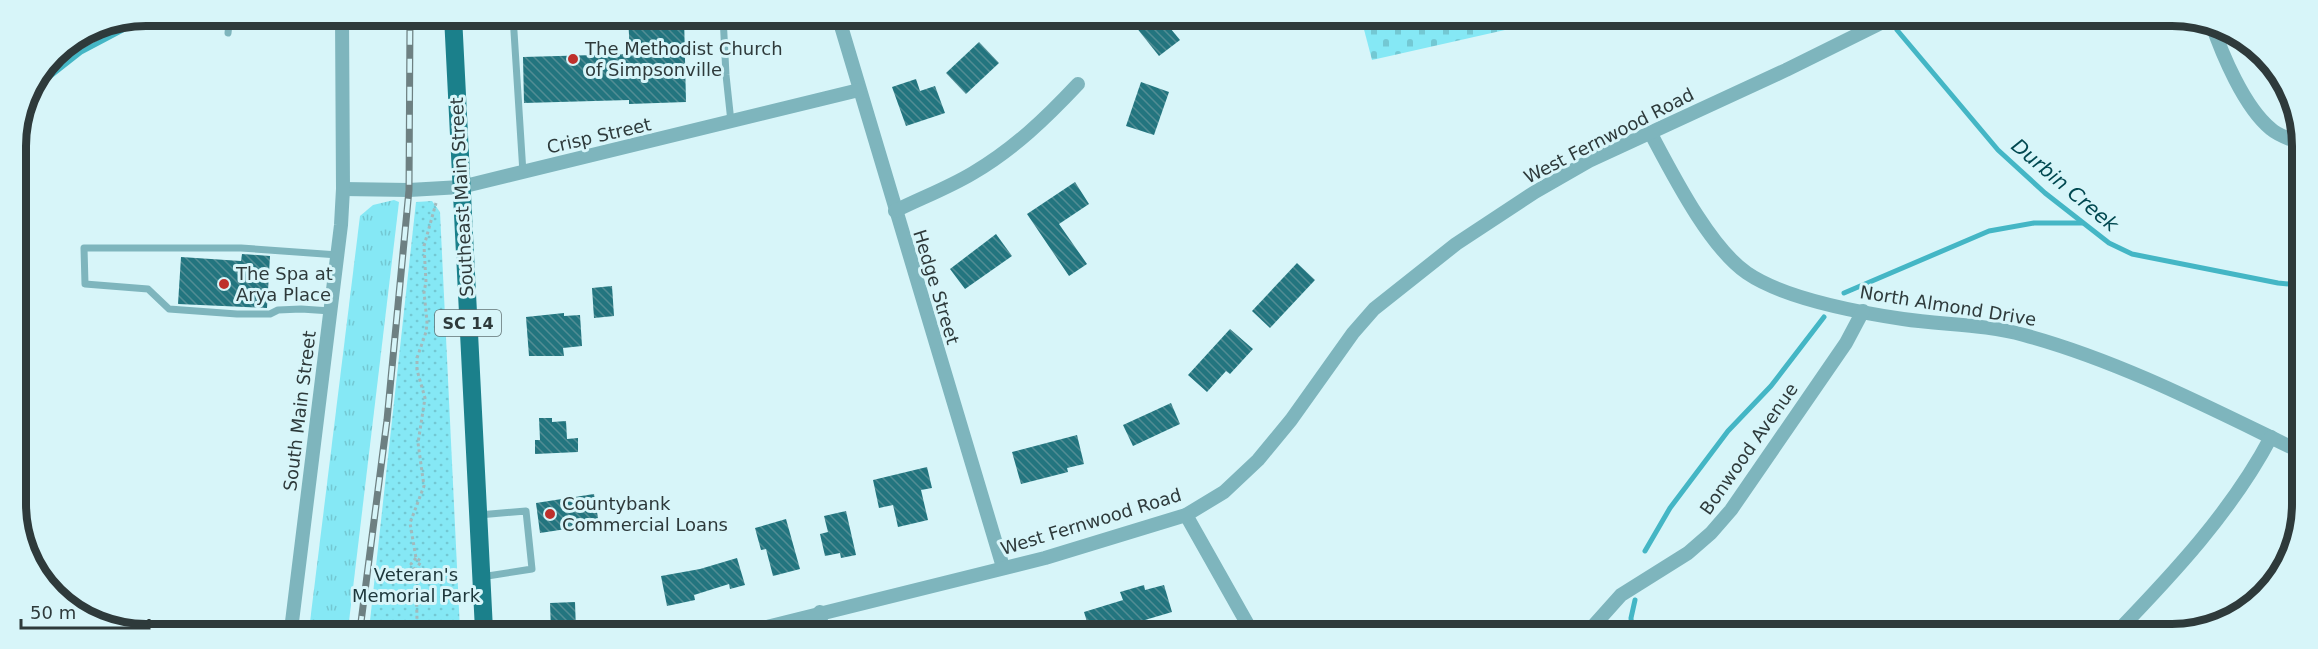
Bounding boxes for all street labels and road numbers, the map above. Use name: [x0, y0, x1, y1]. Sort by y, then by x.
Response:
street label: West Fernwood Road: [1520, 84, 1697, 188]
street label: Southeast Main Street: [446, 97, 477, 297]
street label: Crisp Street: [545, 113, 653, 158]
street label: Hedge Street: [909, 227, 964, 347]
street label: North Almond Drive: [1858, 281, 2038, 330]
road number: SC 14: [435, 310, 501, 336]
street label: South Main Street: [279, 330, 320, 492]
street label: Bonwood Avenue: [1695, 379, 1802, 518]
street label: West Fernwood Road: [998, 484, 1184, 559]

